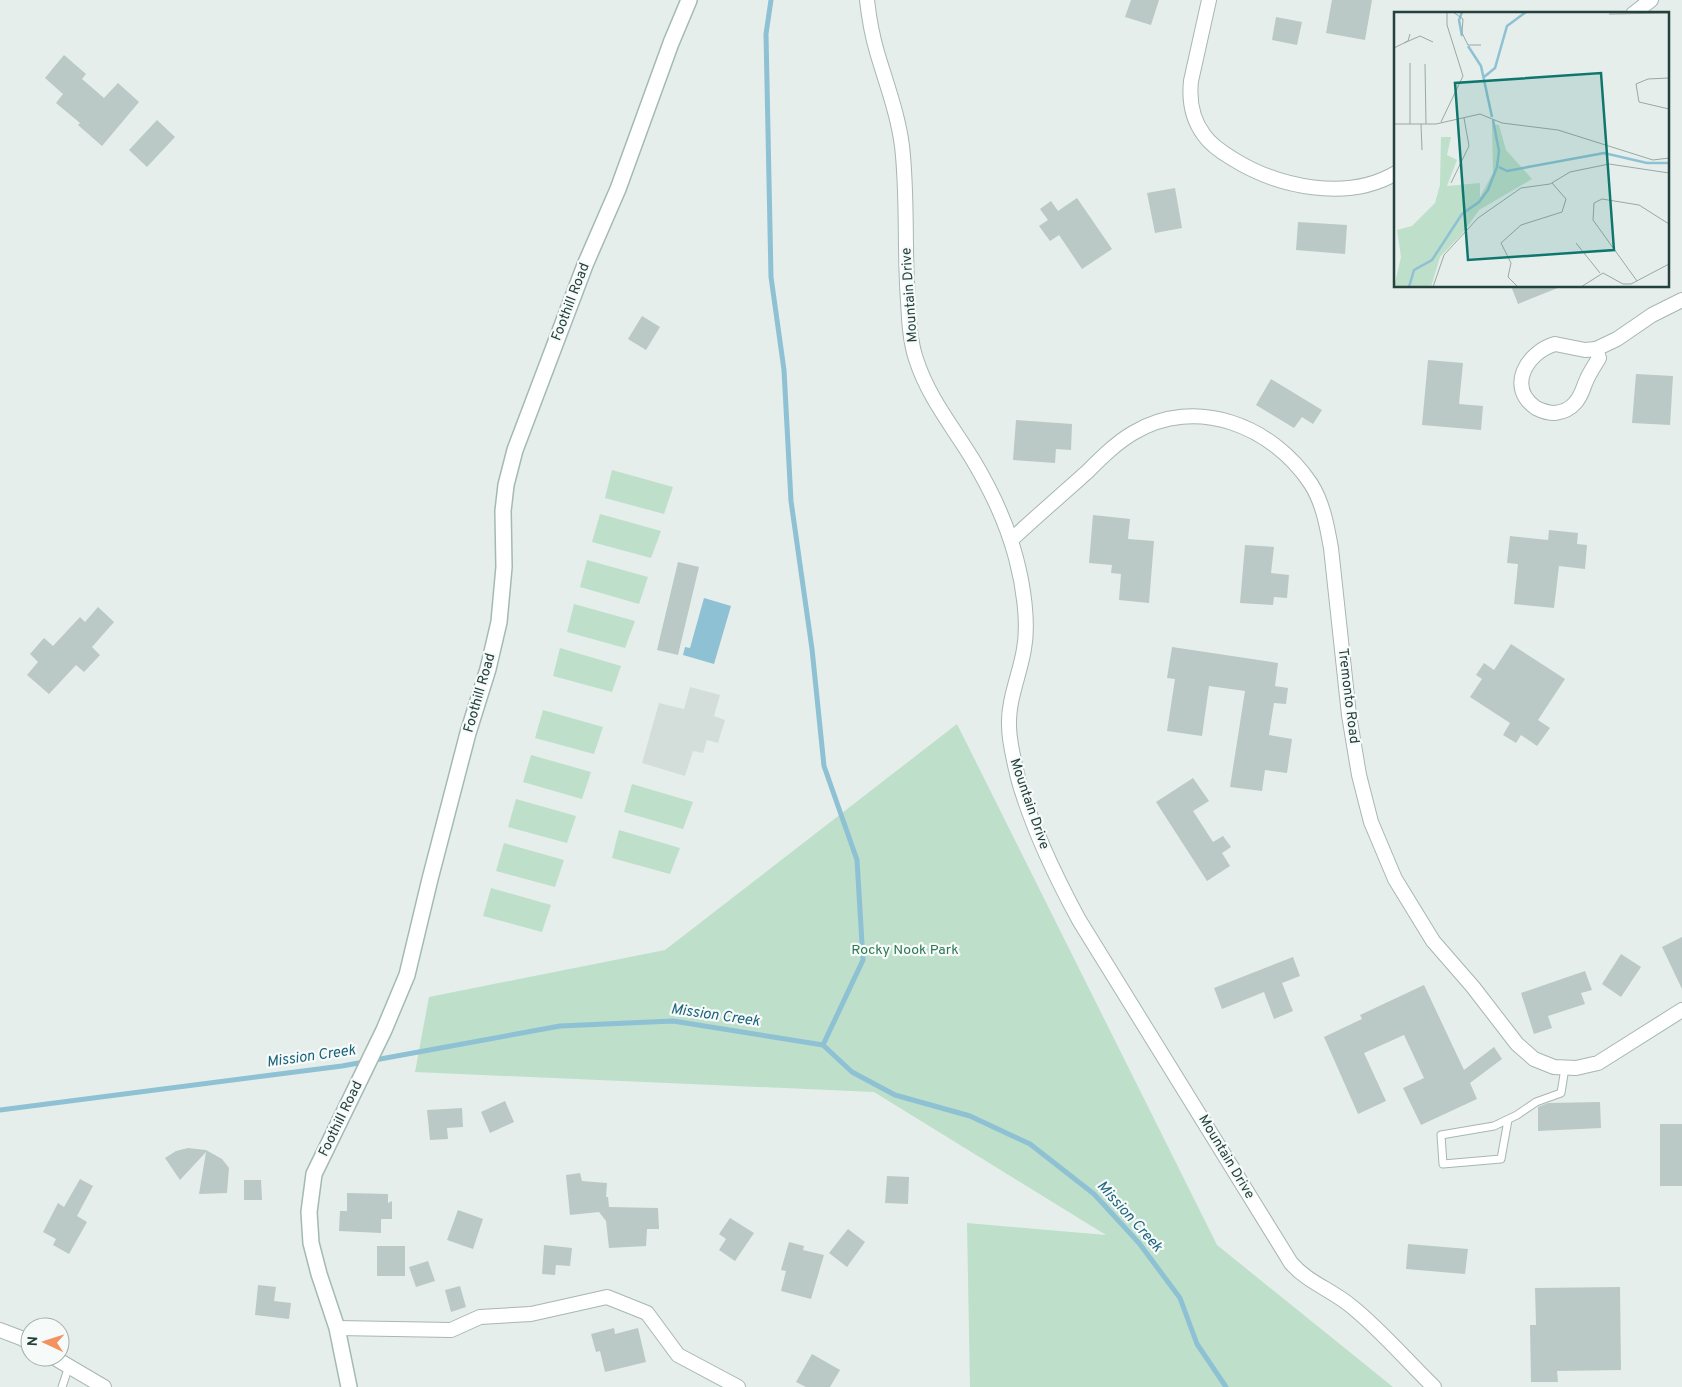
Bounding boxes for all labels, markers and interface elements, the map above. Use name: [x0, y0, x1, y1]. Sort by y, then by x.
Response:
inset map: [1394, 12, 1670, 288]
street label: Mountain Drive: [898, 247, 922, 343]
street label: Foothill Road: [548, 261, 594, 343]
street label: Tremonto Road: [1334, 647, 1362, 745]
street label: Foothill Road: [461, 651, 499, 735]
street label: Mountain Drive: [1005, 756, 1053, 852]
park label: Rocky Nook Park: [851, 942, 959, 959]
water label: Mission Creek: [669, 1000, 761, 1032]
water label: Mission Creek: [265, 1041, 357, 1073]
street label: Foothill Road: [315, 1078, 367, 1160]
street label: Mountain Drive: [1194, 1112, 1258, 1202]
water label: Mission Creek: [1092, 1177, 1166, 1257]
north arrow: [20, 1317, 70, 1367]
text: N: [25, 1336, 42, 1347]

